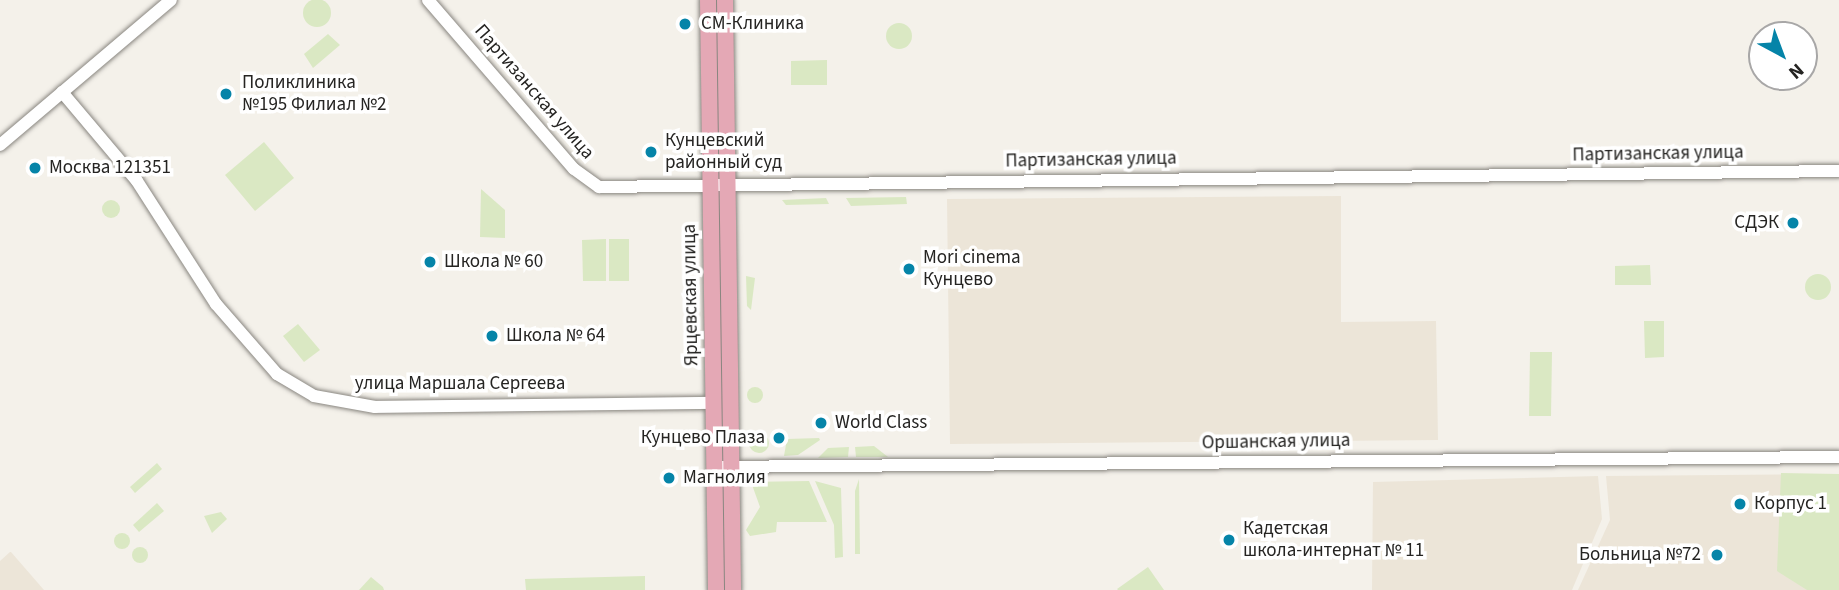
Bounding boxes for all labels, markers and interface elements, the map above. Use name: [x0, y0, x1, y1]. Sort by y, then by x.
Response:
place label: СМ-Клиника: [701, 13, 804, 35]
marker: СМ-Клиника: [675, 14, 695, 34]
street label: Партизанская улица: [469, 20, 599, 164]
north arrow: [1748, 21, 1818, 91]
text: N: [1782, 56, 1809, 85]
place label: Поликлиника №195 Филиал №2: [242, 72, 386, 116]
marker: Поликлиника №195 Филиал №2: [216, 84, 236, 104]
place label: Кунцевский районный суд: [665, 130, 782, 174]
street label: Партизанская улица: [1572, 141, 1744, 167]
marker: Кунцевский районный суд: [643, 144, 659, 160]
street label: Партизанская улица: [1005, 147, 1177, 173]
place label: Москва 121351: [49, 157, 171, 179]
marker: Москва 121351: [27, 160, 43, 176]
place label: СДЭК: [1734, 212, 1779, 234]
marker: СДЭК: [1785, 215, 1801, 231]
street label: Ярцевская улица: [678, 224, 704, 366]
place label: Mori cinema Кунцево: [923, 247, 1021, 291]
place label: Школа № 60: [444, 251, 543, 273]
marker: Школа № 60: [422, 254, 438, 270]
marker: Mori cinema Кунцево: [901, 261, 917, 277]
place label: Школа № 64: [506, 325, 605, 347]
marker: Школа № 64: [484, 328, 500, 344]
street label: улица Маршала Сергеева: [355, 373, 565, 395]
place label: World Class: [835, 412, 927, 434]
marker: World Class: [813, 415, 829, 431]
place label: Кунцево Плаза: [641, 427, 765, 449]
street label: Оршанская улица: [1202, 429, 1350, 455]
marker: Кунцево Плаза: [771, 430, 787, 446]
place label: Магнолия: [683, 467, 766, 489]
marker: Магнолия: [661, 470, 677, 486]
place label: Корпус 1: [1754, 493, 1827, 515]
marker: Корпус 1: [1732, 496, 1748, 512]
place label: Кадетская школа-интернат № 11: [1243, 518, 1424, 562]
marker: Кадетская школа-интернат № 11: [1221, 532, 1237, 548]
place label: Больница №72: [1579, 544, 1701, 566]
marker: Больница №72: [1707, 545, 1727, 565]

